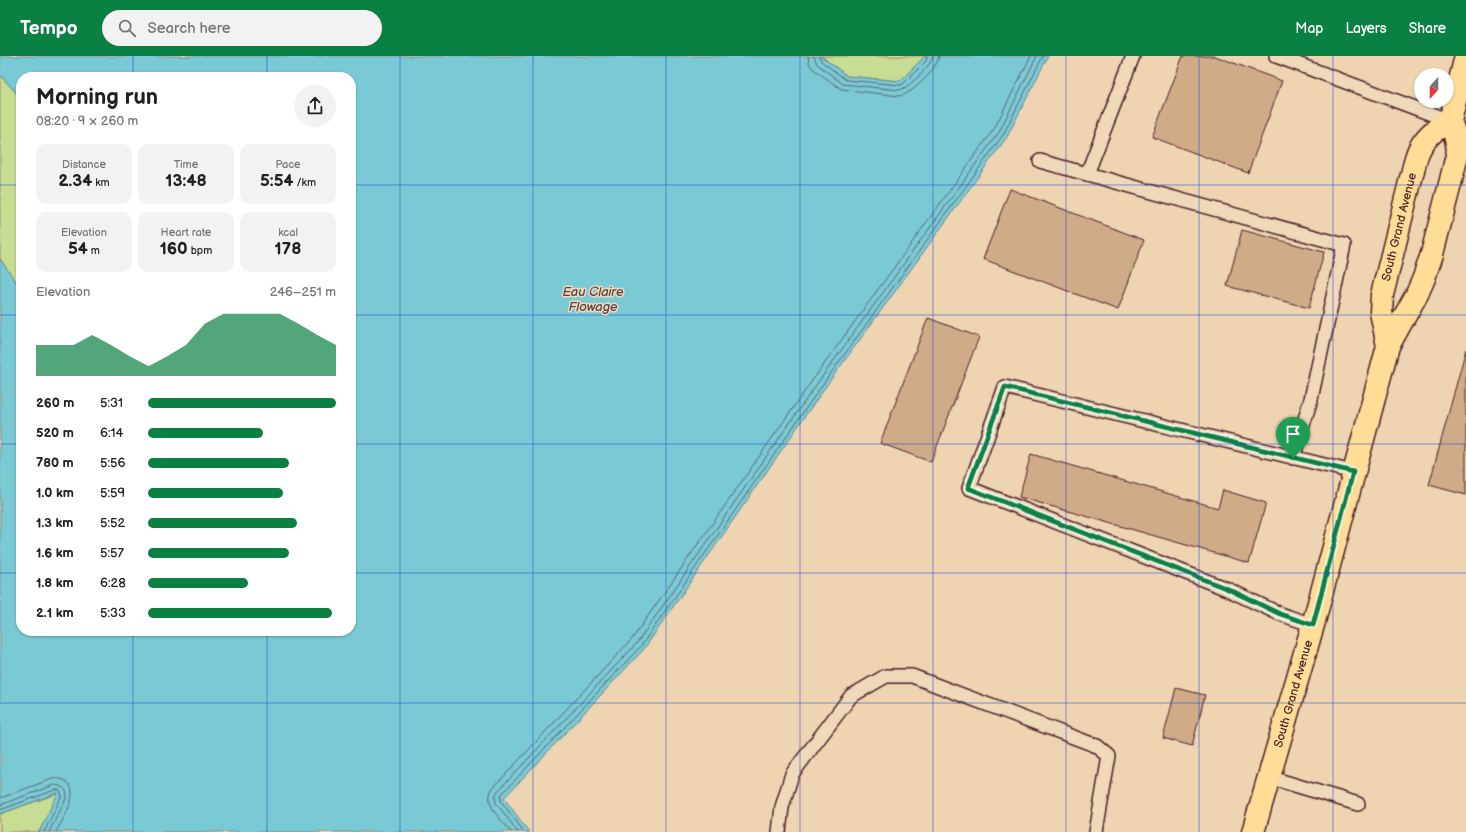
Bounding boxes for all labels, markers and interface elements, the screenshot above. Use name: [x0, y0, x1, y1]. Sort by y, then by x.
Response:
search box: [102, 10, 382, 46]
text: Tempo: [20, 17, 78, 40]
icon: search: [116, 17, 138, 39]
text: Search here: [148, 19, 231, 38]
text: Map: [1295, 20, 1323, 37]
text: Layers: [1345, 20, 1387, 37]
text: Share: [1409, 20, 1446, 37]
north arrow: [1414, 68, 1454, 108]
map controls: [1414, 68, 1454, 108]
text: Morning run: [36, 84, 158, 111]
button: share: [294, 85, 336, 127]
text: 08:20 · 9 × 260 m: [36, 113, 138, 129]
text: Distance: [62, 158, 106, 171]
text: Time: [174, 158, 198, 171]
text: Pace: [275, 158, 301, 171]
text: 2.34: [58, 171, 92, 191]
text: 13:48: [165, 171, 207, 191]
text: 5:54: [260, 171, 294, 191]
street label: South Grand Avenue: [1379, 171, 1420, 283]
text: km: [92, 176, 110, 189]
text: /km: [294, 176, 316, 189]
text: Elevation: [61, 226, 107, 239]
text: Heart rate: [161, 226, 211, 239]
text: kcal: [278, 226, 298, 239]
text: 54: [68, 239, 88, 259]
text: 160: [160, 239, 188, 259]
text: 178: [275, 239, 301, 259]
text: m: [88, 244, 100, 257]
text: bpm: [188, 244, 212, 257]
text: Elevation: [36, 284, 90, 300]
text: 246–251 m: [270, 284, 336, 300]
water label: Eau Claire Flowage: [562, 284, 624, 315]
text: 260 m: [36, 395, 74, 411]
text: 5:31: [100, 395, 123, 411]
pin: [1276, 417, 1310, 458]
icon: arrive: [1282, 423, 1304, 445]
text: 520 m: [36, 425, 74, 441]
text: 6:14: [100, 425, 124, 441]
text: 780 m: [36, 455, 74, 471]
text: 5:56: [100, 455, 125, 471]
text: 1.0 km: [36, 485, 74, 501]
text: 5:59: [100, 485, 125, 501]
text: 1.3 km: [36, 515, 73, 531]
text: 5:52: [100, 515, 125, 531]
text: 1.6 km: [36, 545, 74, 561]
text: 5:57: [100, 545, 124, 561]
text: 1.8 km: [36, 575, 74, 591]
text: 6:28: [100, 575, 126, 591]
text: 2.1 km: [36, 605, 74, 621]
text: 5:33: [100, 605, 126, 621]
street label: South Grand Avenue: [1271, 638, 1316, 749]

